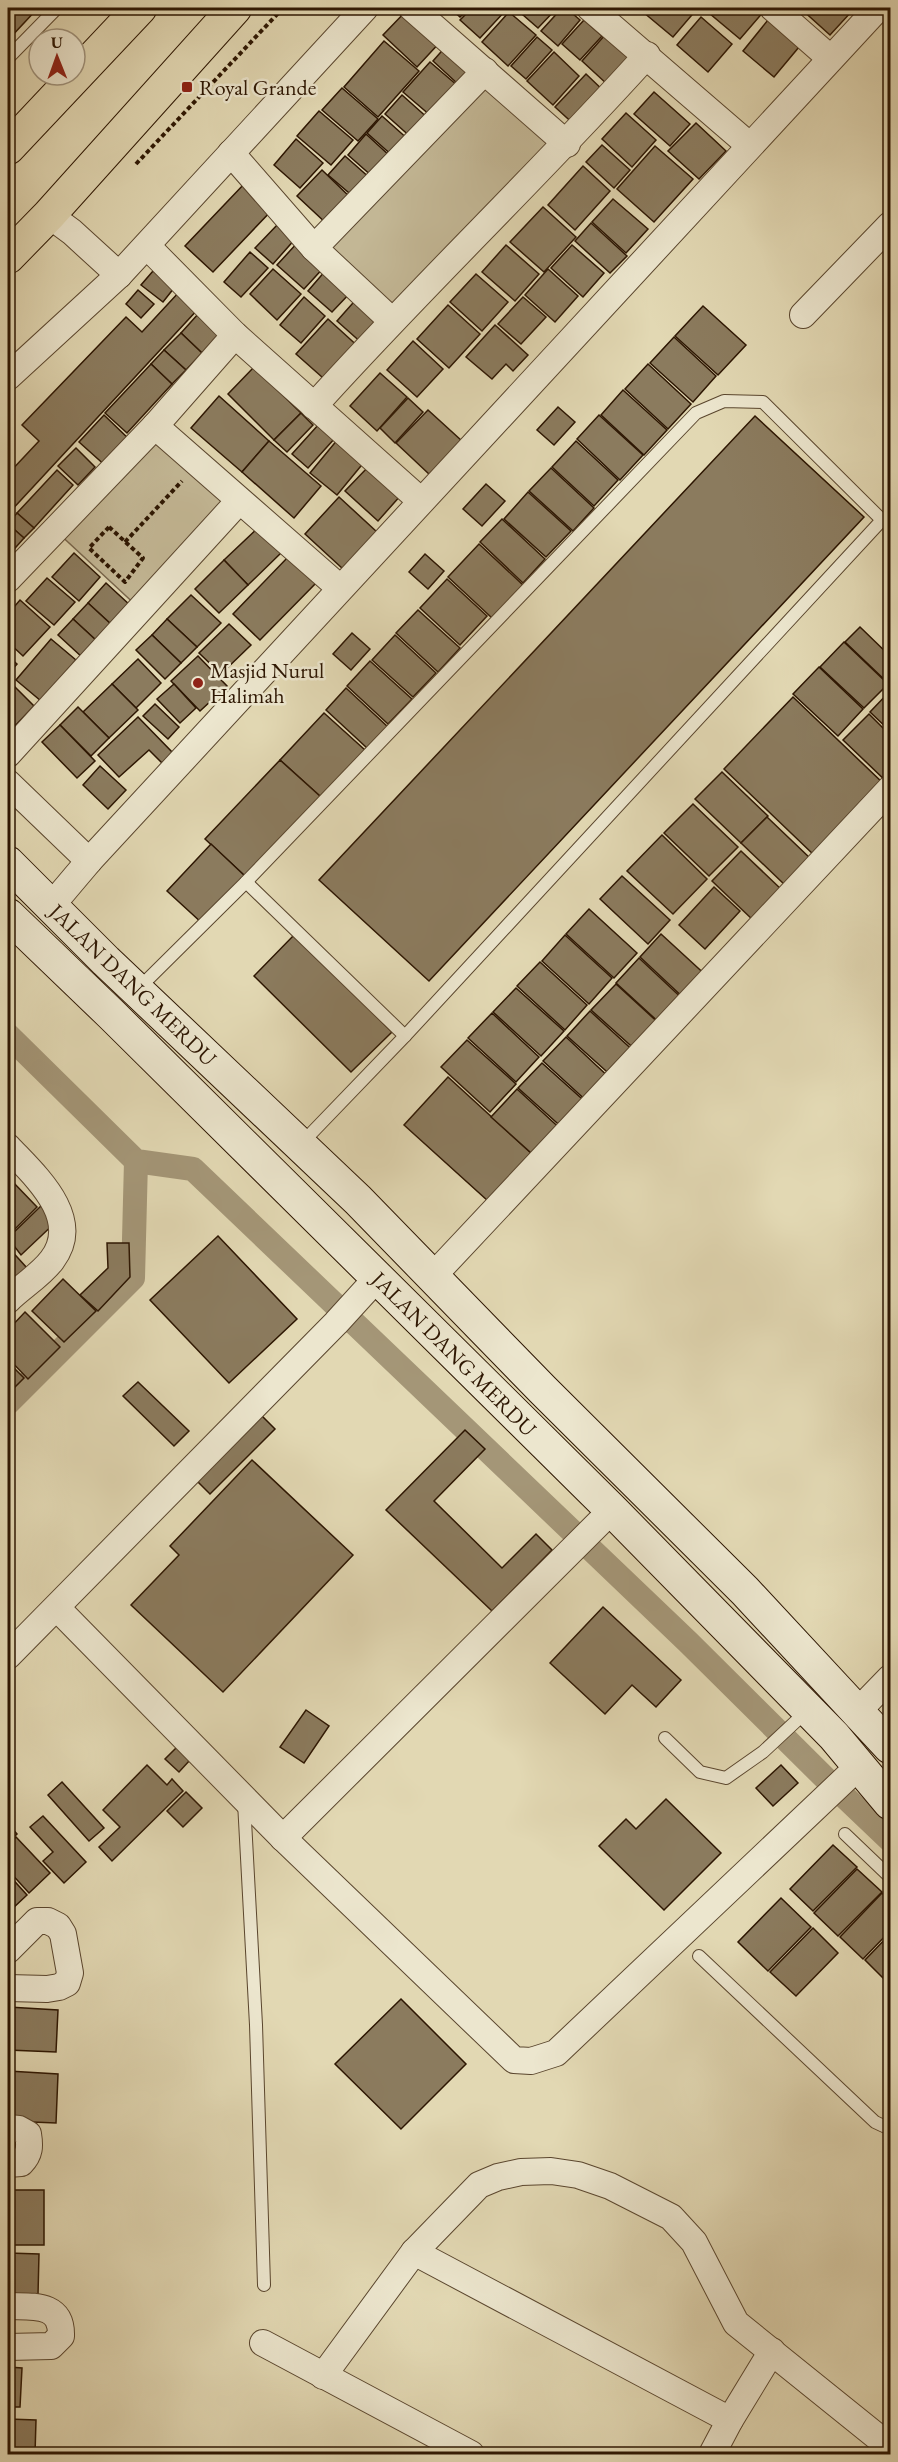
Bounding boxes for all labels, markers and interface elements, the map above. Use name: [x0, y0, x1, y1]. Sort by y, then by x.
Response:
north arrow: [27, 27, 87, 87]
text: U: [51, 32, 63, 53]
place label: Royal Grande: [199, 73, 317, 102]
marker: Royal Grande: [180, 80, 194, 94]
place label: Masjid Nurul Halimah: [210, 656, 324, 710]
marker: Masjid Nurul Halimah: [191, 676, 205, 690]
street label: JALAN DANG MERDU: [42, 896, 224, 1073]
street label: JALAN DANG MERDU: [364, 1264, 543, 1443]

